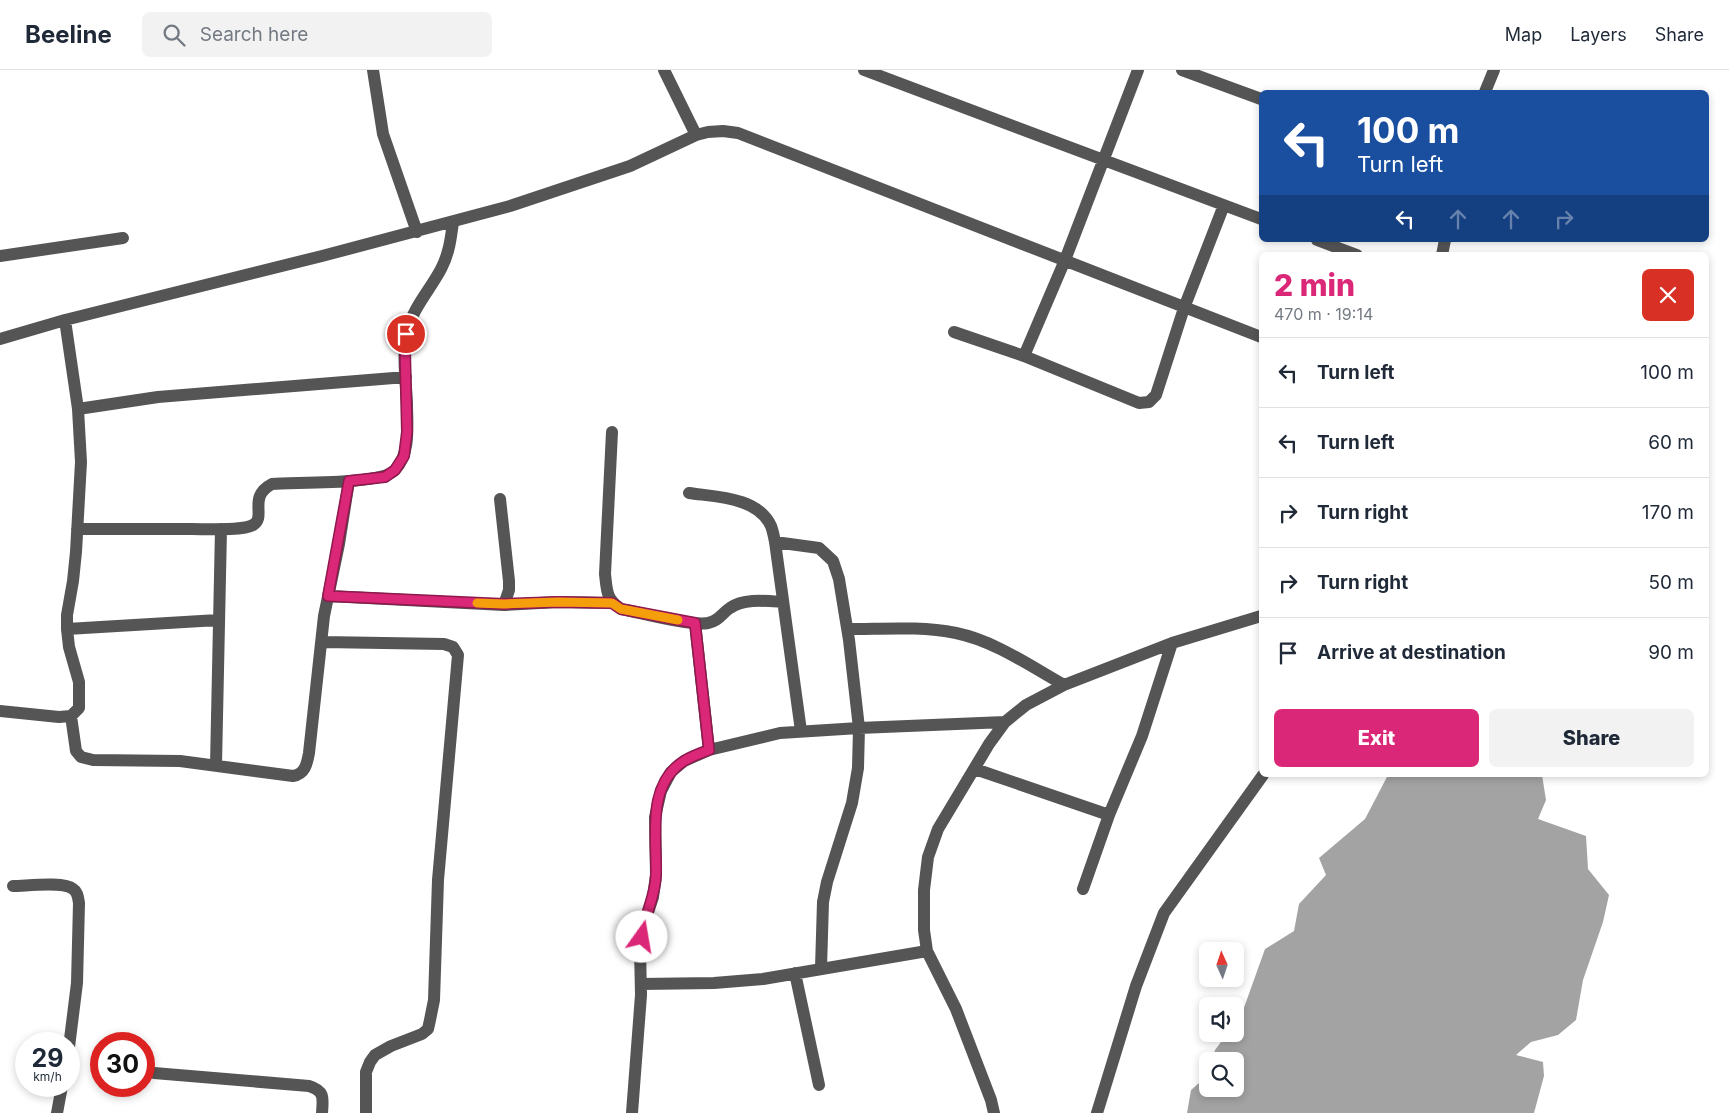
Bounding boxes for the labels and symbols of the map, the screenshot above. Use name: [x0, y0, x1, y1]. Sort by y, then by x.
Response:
pin: [385, 313, 427, 355]
position arrow: [615, 910, 667, 962]
north arrow: [1199, 942, 1244, 988]
speed limit sign: 30: [90, 1032, 155, 1097]

